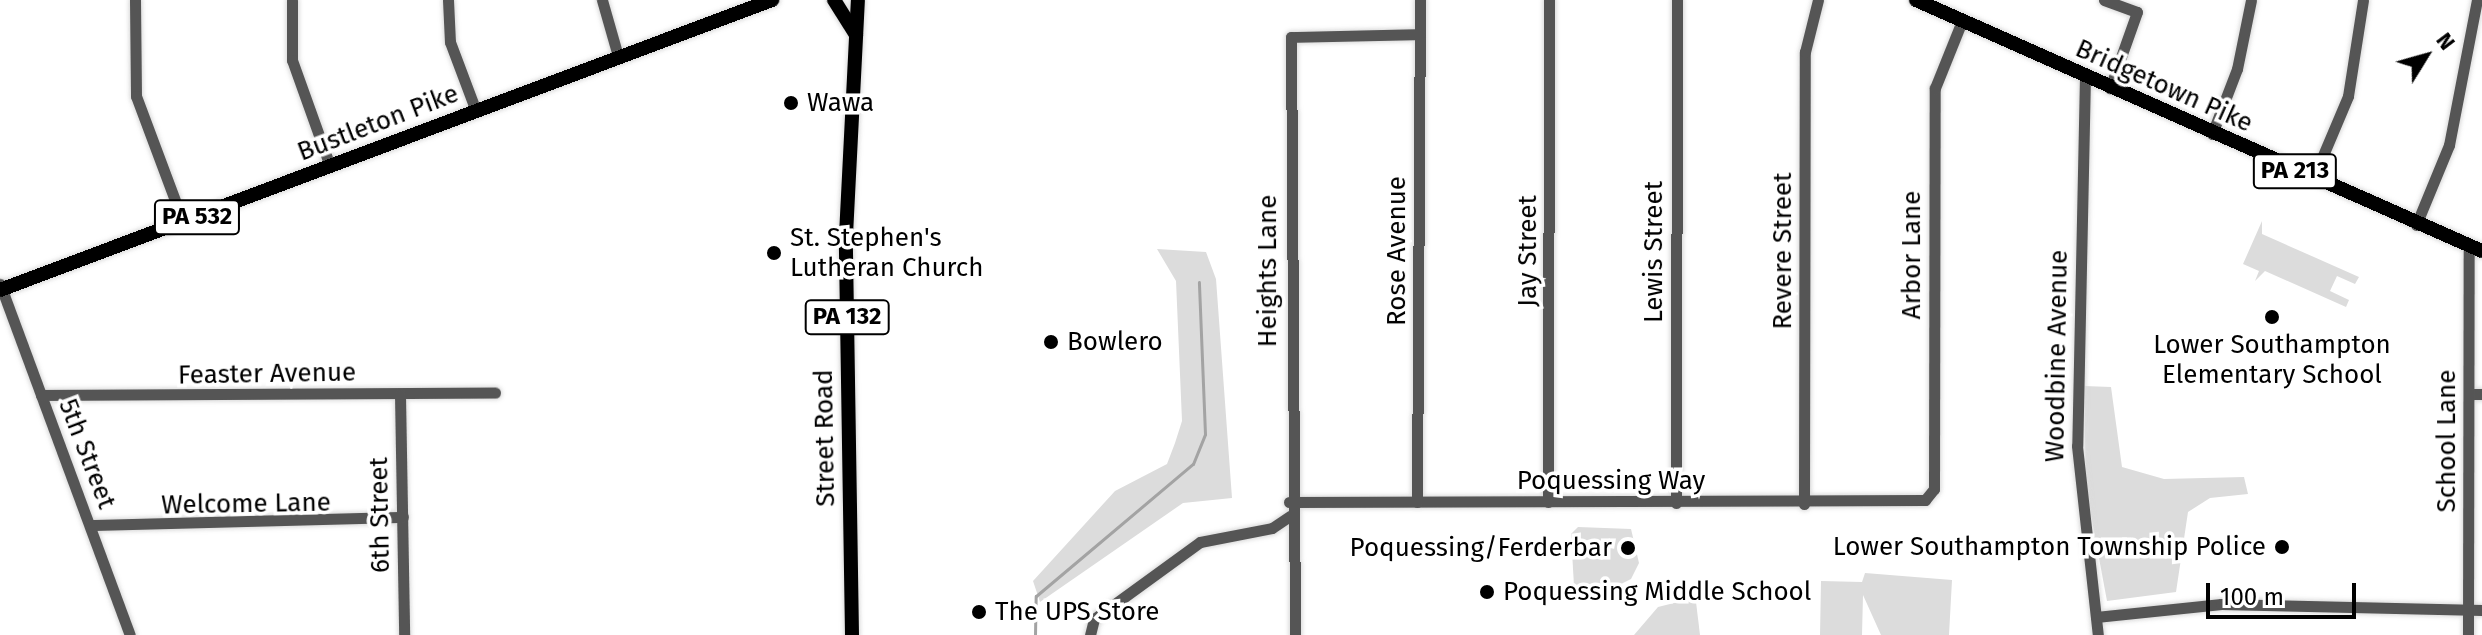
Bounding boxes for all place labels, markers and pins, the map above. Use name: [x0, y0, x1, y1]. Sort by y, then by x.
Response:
place label: Wawa: [807, 87, 874, 119]
marker: Wawa: [782, 94, 800, 112]
place label: St. Stephen's Lutheran Church: [790, 222, 983, 284]
marker: St. Stephen's Lutheran Church: [765, 244, 783, 262]
marker: Lower Southampton Elementary School: [2263, 308, 2281, 326]
place label: Bowlero: [1067, 326, 1163, 358]
place label: Lower Southampton Elementary School: [2153, 329, 2391, 390]
marker: Bowlero: [1042, 333, 1060, 351]
place label: Lower Southampton Township Police: [1833, 531, 2266, 563]
place label: Poquessing/Ferderbar: [1350, 532, 1612, 564]
marker: Lower Southampton Township Police: [2273, 538, 2291, 556]
marker: Poquessing/Ferderbar: [1619, 539, 1637, 557]
place label: Poquessing Middle School: [1503, 576, 1811, 608]
marker: Poquessing Middle School: [1478, 583, 1496, 601]
place label: The UPS Store: [995, 596, 1159, 628]
marker: The UPS Store: [970, 603, 988, 621]

